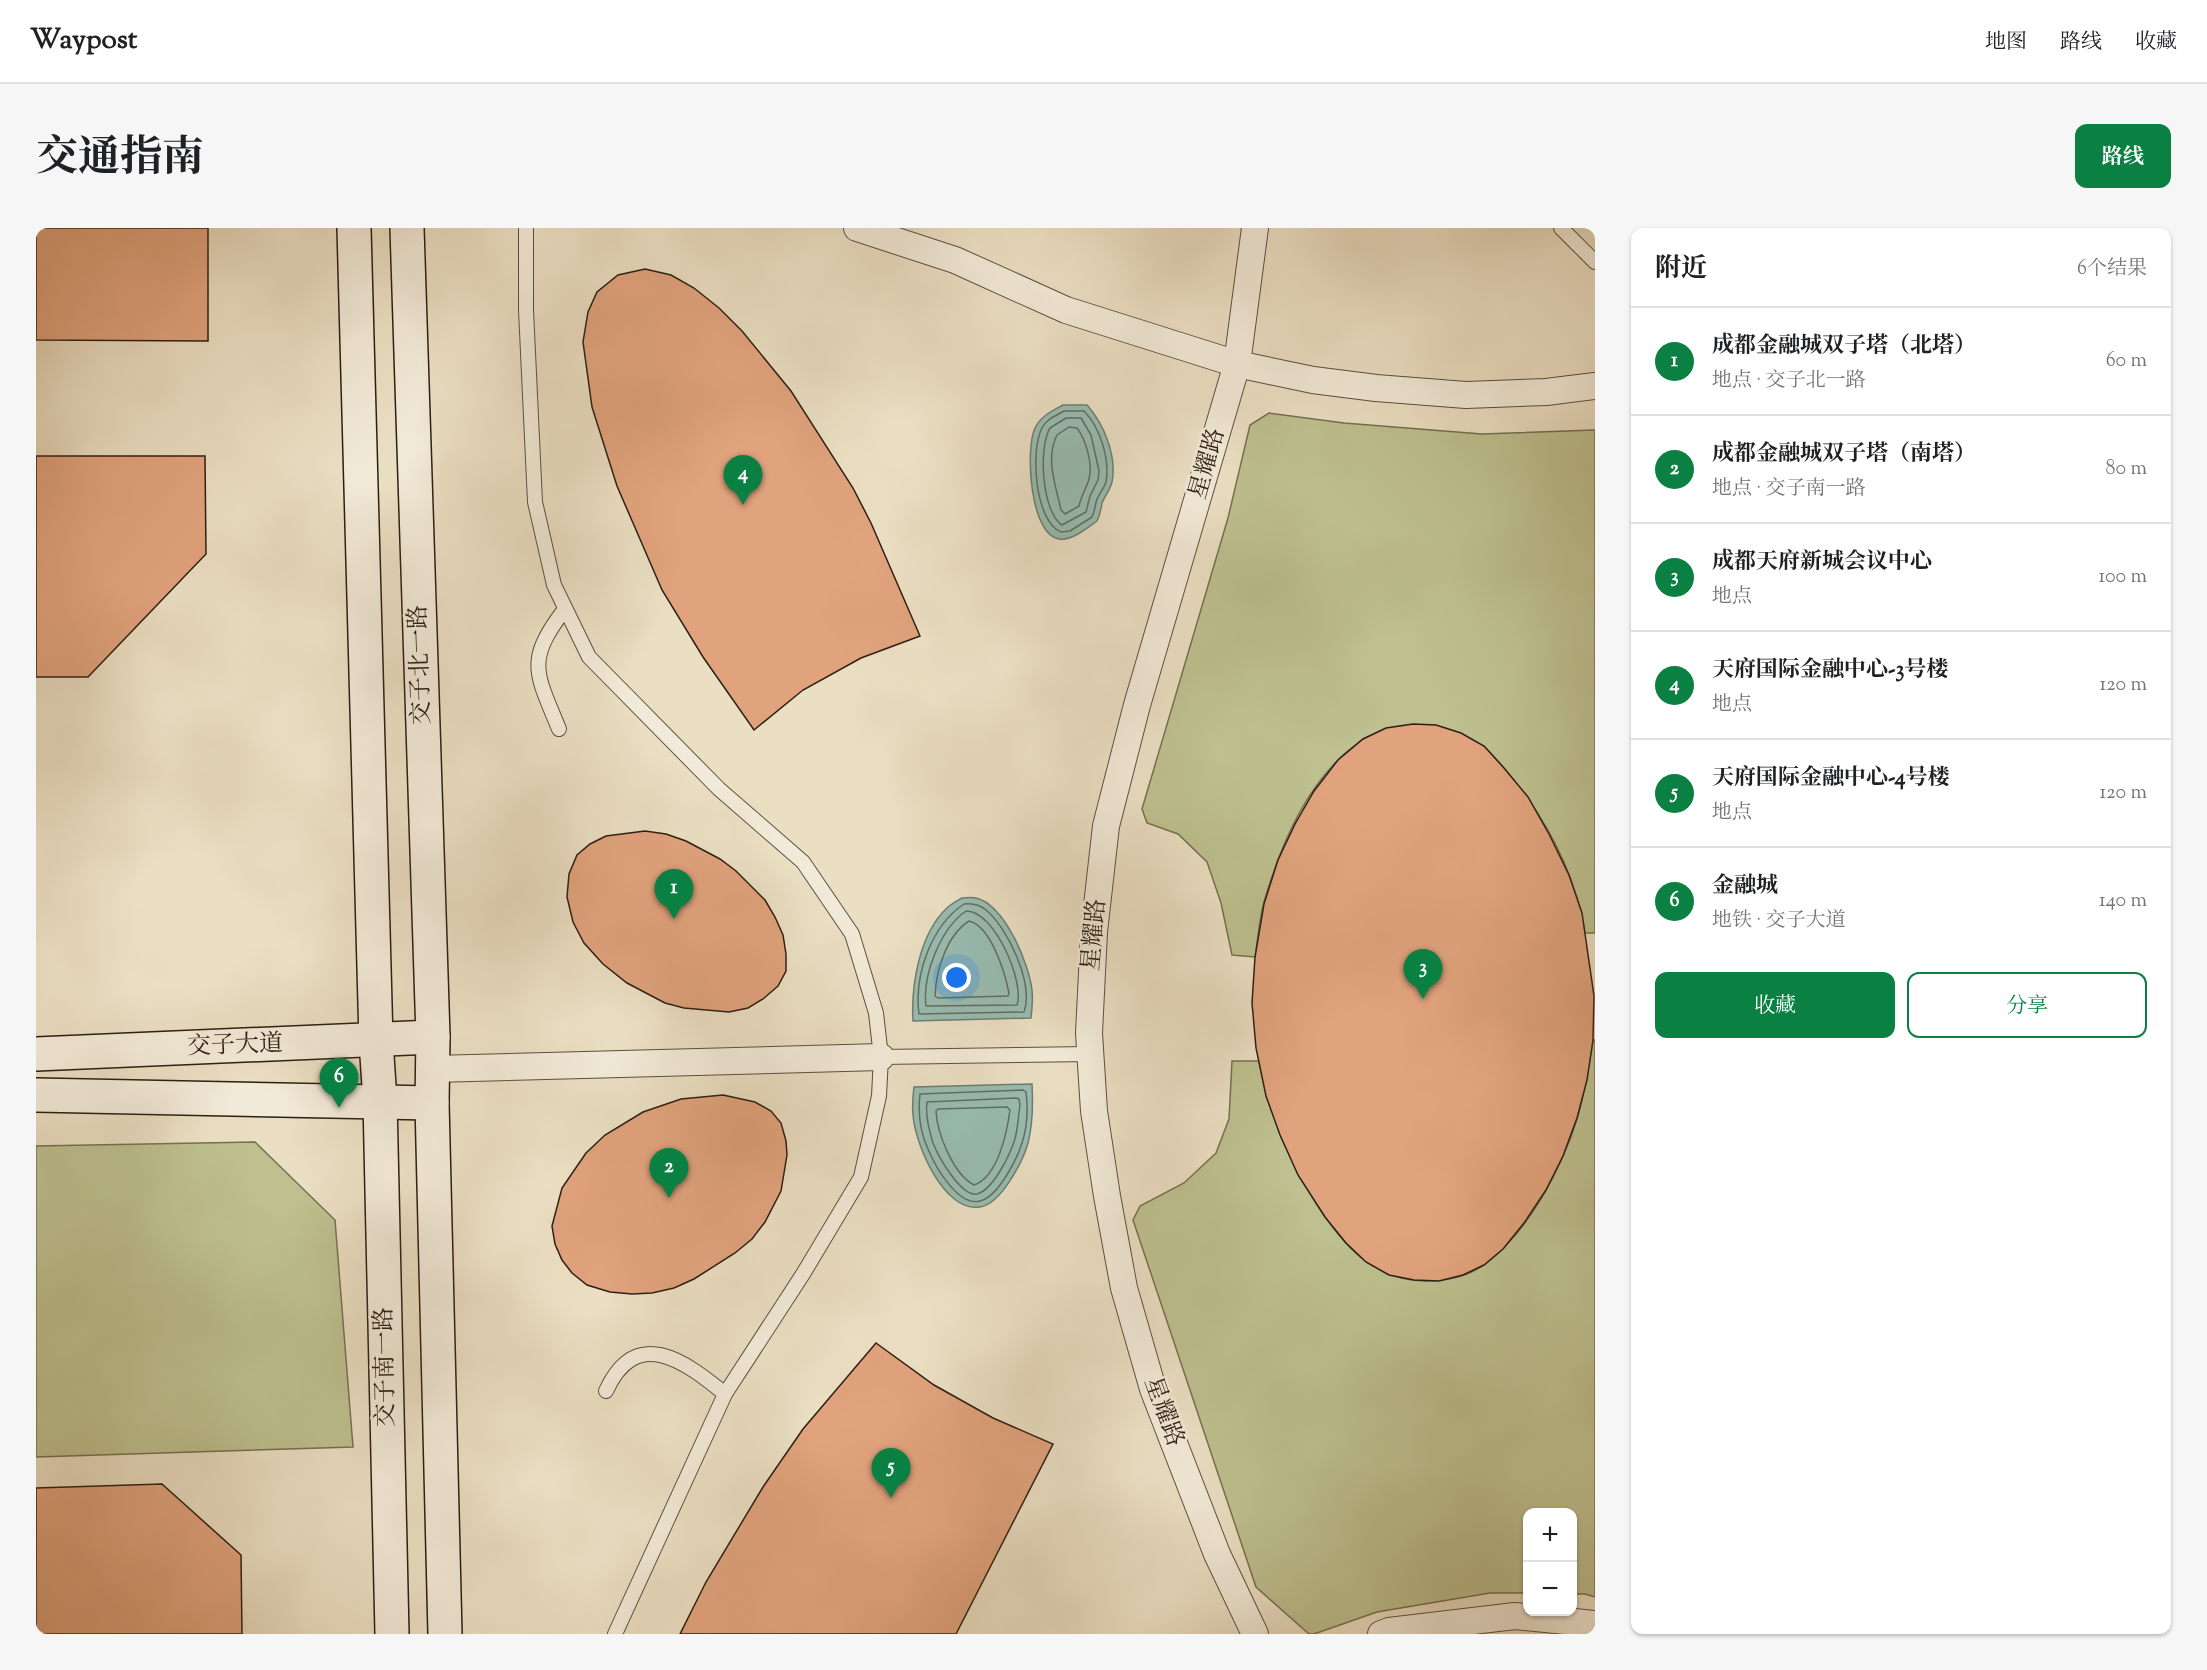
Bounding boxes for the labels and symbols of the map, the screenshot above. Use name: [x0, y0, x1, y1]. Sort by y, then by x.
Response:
street label: 星耀路: [1182, 425, 1234, 503]
pin: 4: [724, 456, 762, 505]
street label: 交子北一路: [402, 604, 440, 726]
pin: 1: [654, 870, 694, 919]
street label: 星耀路: [1075, 898, 1115, 972]
pin: 3: [1404, 950, 1442, 999]
your location: [942, 963, 971, 992]
street label: 交子大道: [186, 1027, 284, 1065]
pin: 6: [320, 1058, 358, 1108]
pin: 2: [650, 1148, 688, 1198]
street label: 交子南一路: [368, 1307, 404, 1427]
street label: 星耀路: [1135, 1372, 1191, 1452]
pin: 5: [872, 1448, 910, 1498]

